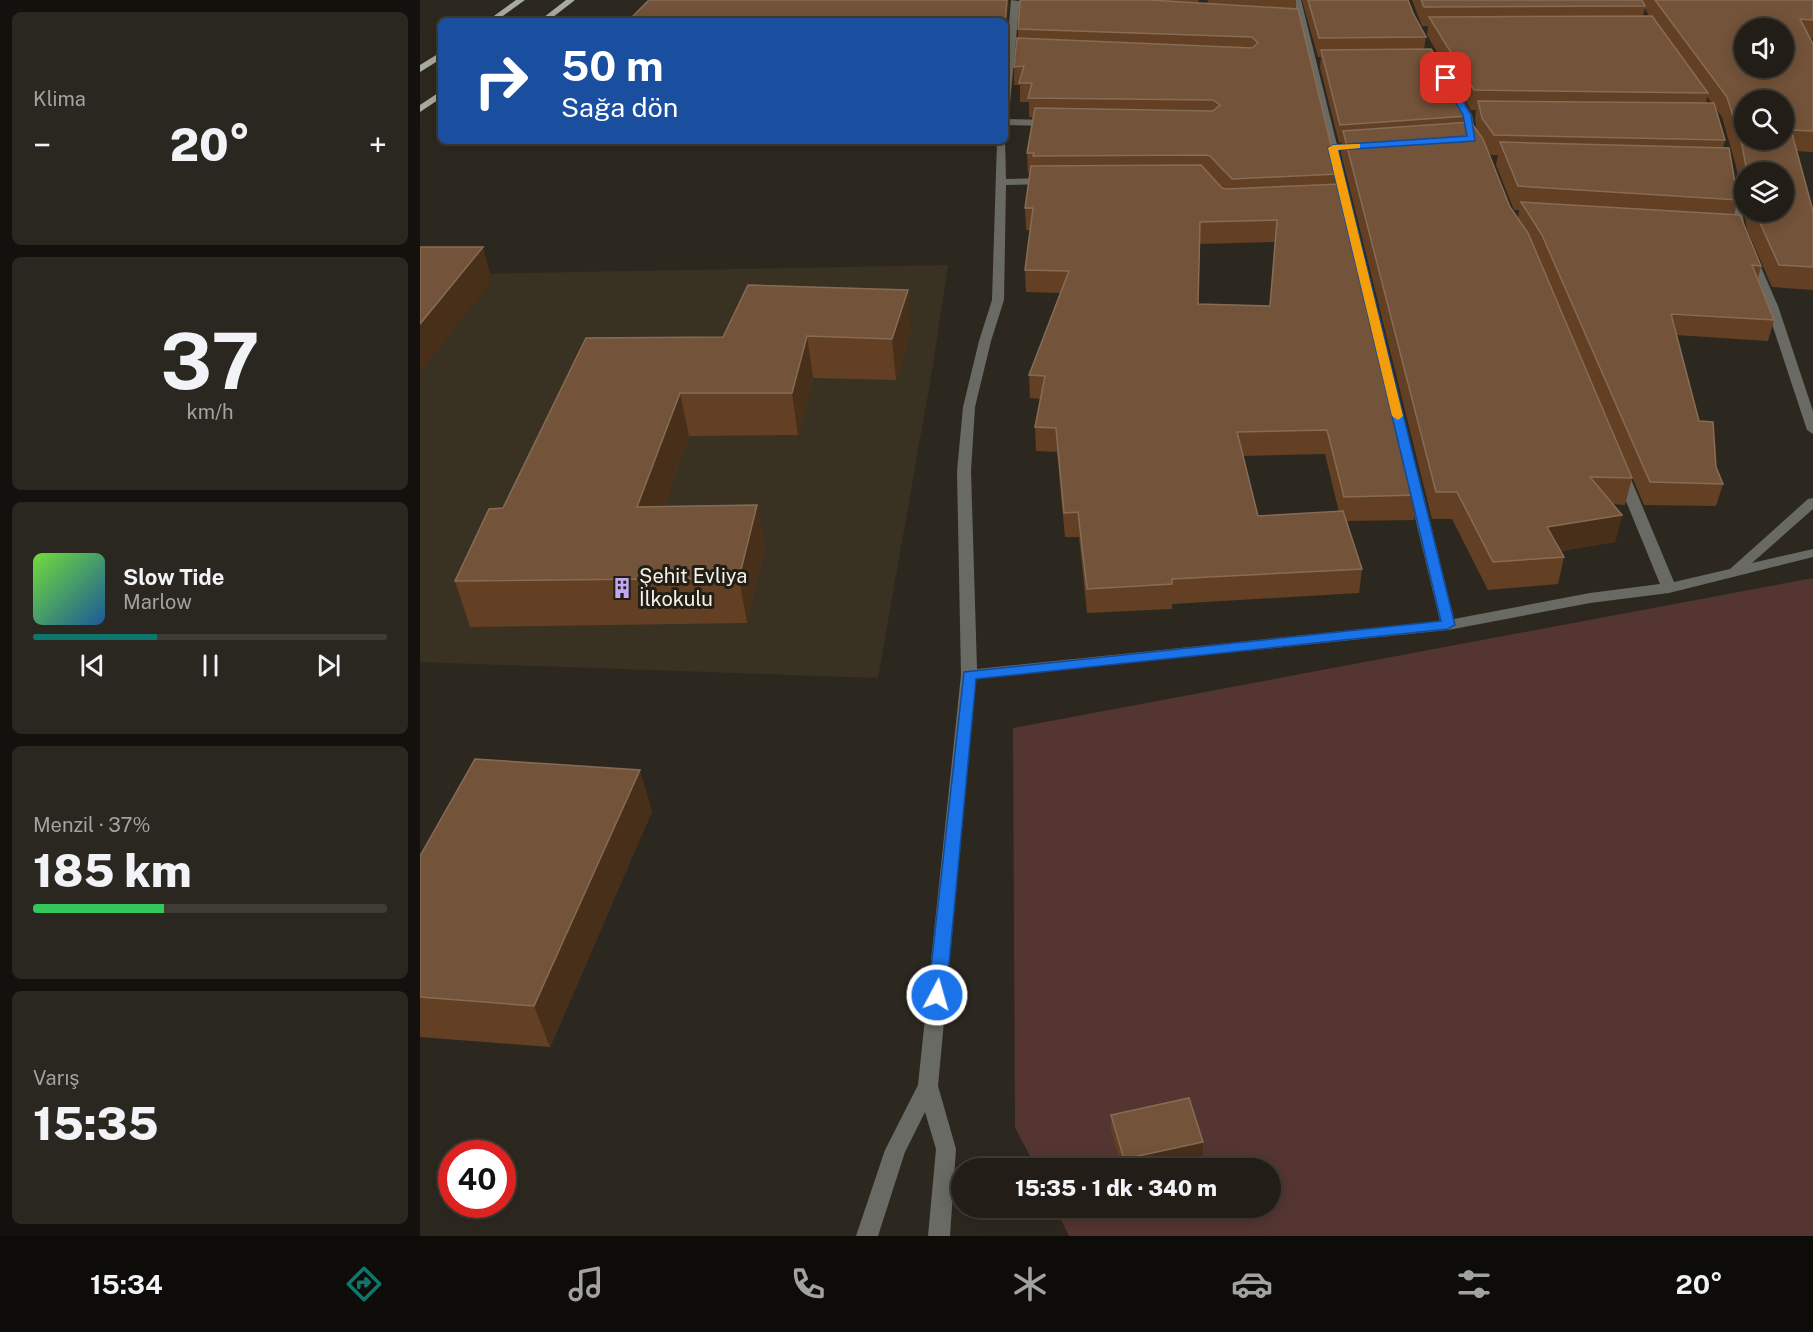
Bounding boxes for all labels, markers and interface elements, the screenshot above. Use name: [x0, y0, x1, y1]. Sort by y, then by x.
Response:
map controls: [1734, 18, 1794, 222]
button: sound: [1734, 18, 1794, 78]
text: 50 m: [561, 41, 664, 90]
icon: right: [462, 42, 540, 120]
pin: [1420, 52, 1471, 103]
icon: arrive: [1429, 61, 1462, 94]
text: Klima: [33, 87, 86, 111]
button: search: [1734, 90, 1794, 150]
text: Sağa dön: [561, 91, 678, 123]
text: 20°: [170, 118, 250, 171]
text: −: [33, 126, 51, 164]
text: +: [369, 126, 387, 164]
button: layers: [1734, 162, 1794, 222]
text: 37: [160, 315, 260, 407]
text: km/h: [186, 400, 234, 424]
text: Slow Tide: [123, 564, 224, 590]
place label: Şehit Evliya İlkokulu: [639, 564, 747, 611]
building icon: Şehit Evliya İlkokulu: [610, 576, 634, 600]
text: Marlow: [123, 590, 192, 614]
icon: previous: [76, 649, 109, 682]
icon: pause: [194, 649, 227, 682]
icon: next: [312, 649, 345, 682]
text: Menzil · 37%: [33, 813, 151, 837]
text: 185 km: [33, 844, 192, 897]
position arrow: [905, 963, 969, 1027]
text: Varış: [33, 1066, 79, 1090]
text: 15:35: [33, 1097, 159, 1150]
speed limit sign: 40: [438, 1140, 516, 1218]
text: 15:35 · 1 dk · 340 m: [1015, 1175, 1217, 1201]
icon: directions: [343, 1263, 385, 1305]
icon: music: [565, 1263, 607, 1305]
icon: phone: [787, 1263, 829, 1305]
icon: climate: [1009, 1263, 1051, 1305]
icon: car: [1231, 1263, 1273, 1305]
icon: filters: [1453, 1263, 1495, 1305]
text: 15:34: [90, 1268, 163, 1300]
text: 20°: [1676, 1268, 1723, 1300]

